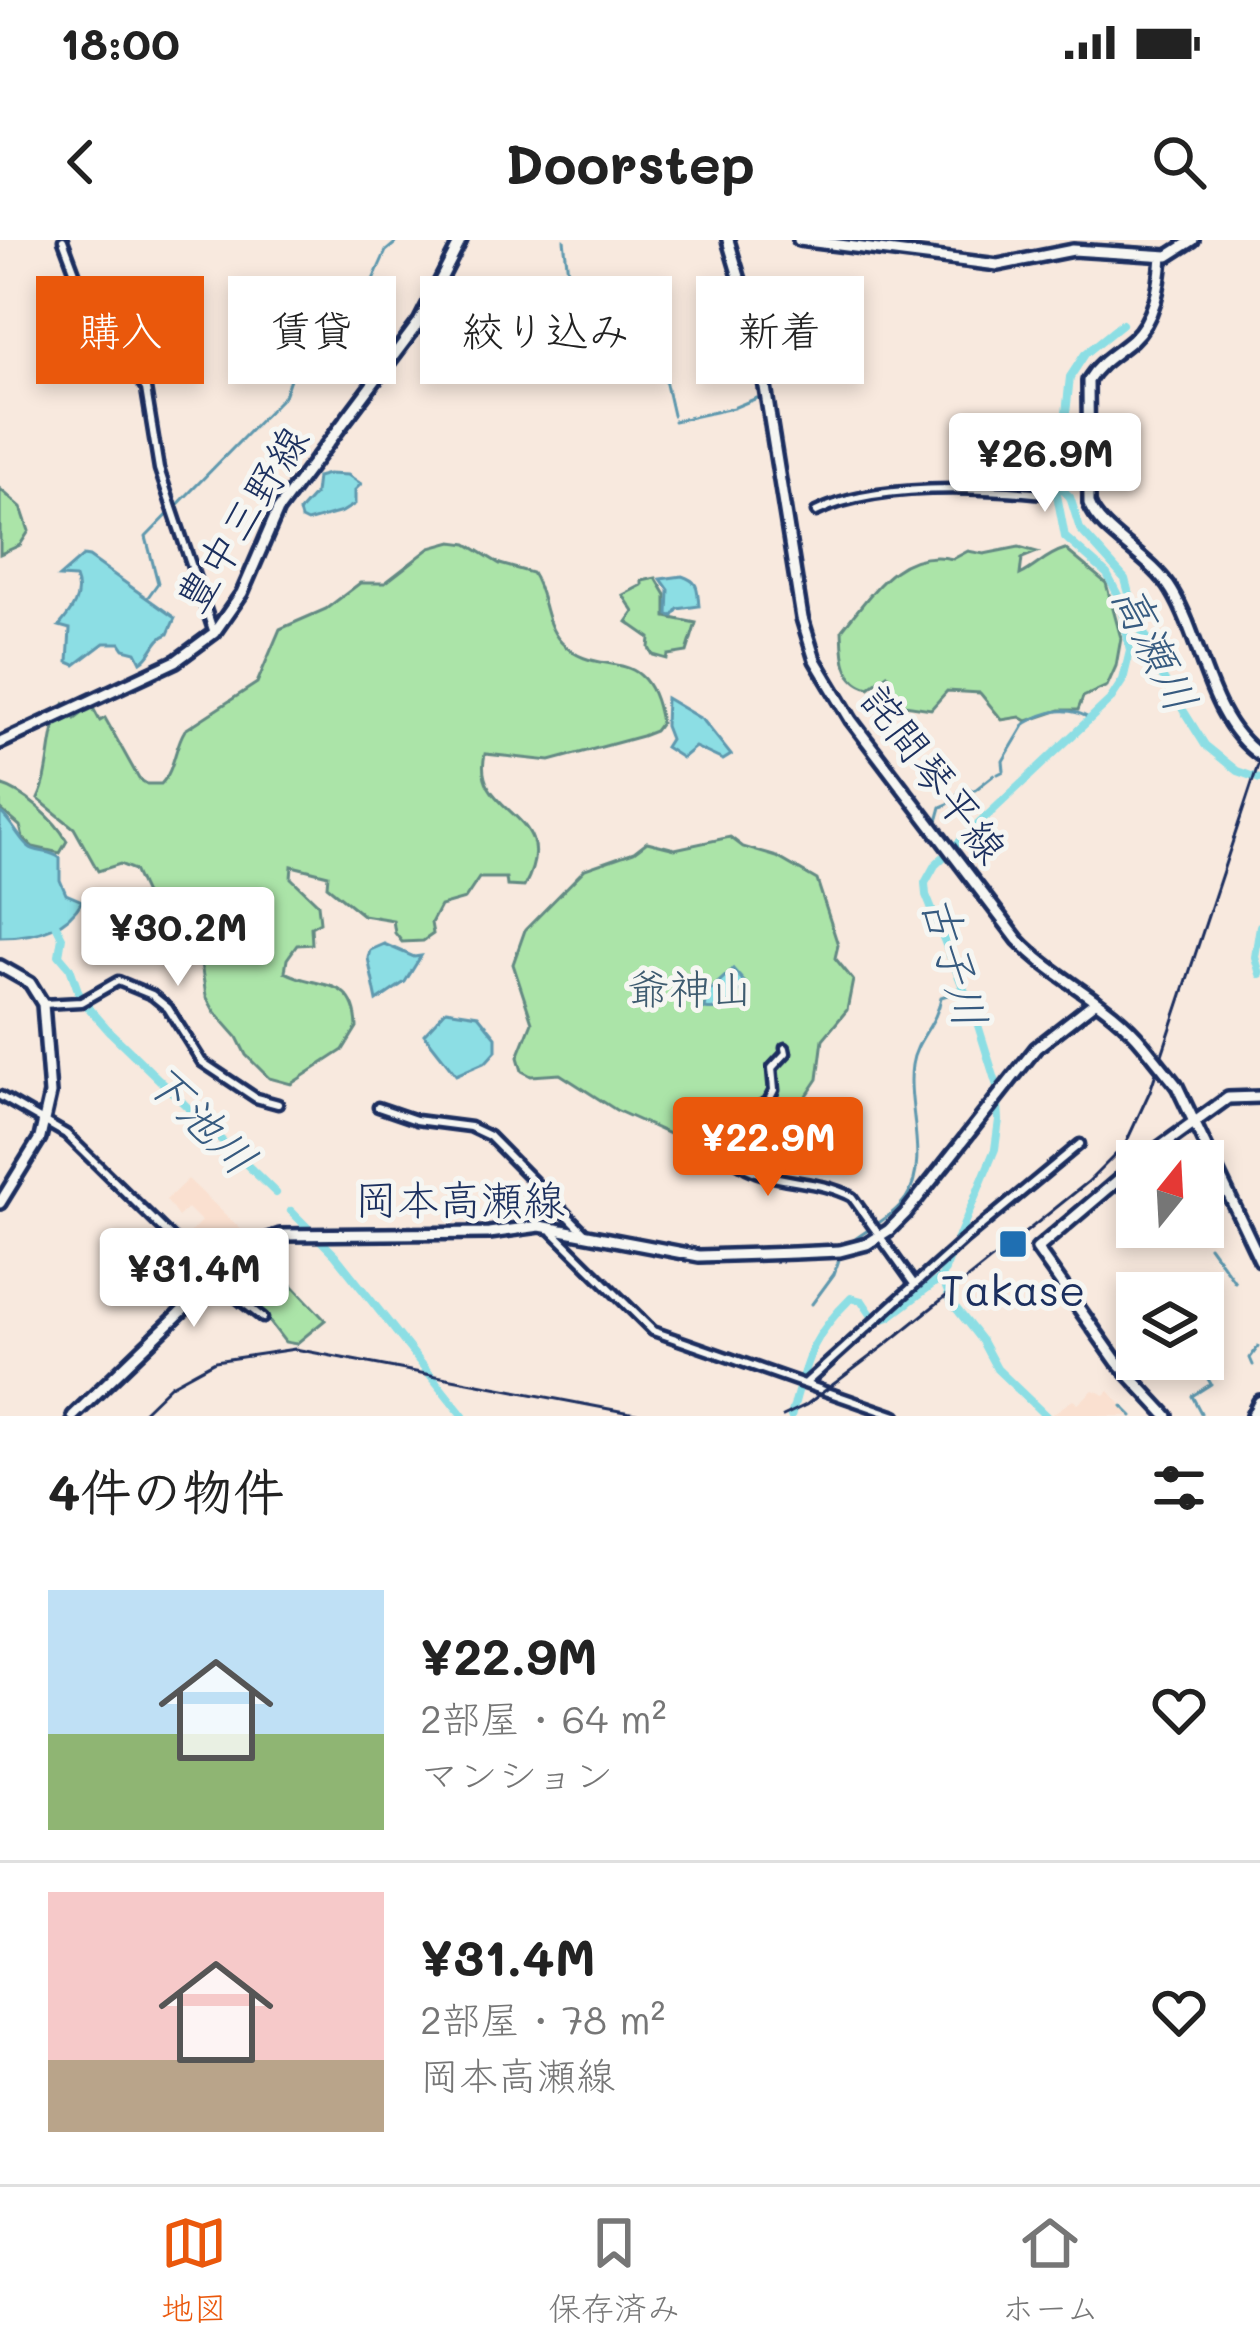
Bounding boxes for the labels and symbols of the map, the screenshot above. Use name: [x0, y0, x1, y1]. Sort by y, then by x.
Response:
pin: ¥26.9M: [947, 413, 1143, 515]
street label: 豊中三野線: [162, 415, 320, 622]
water label: 高瀬川: [1101, 574, 1212, 721]
street label: 詫間琴平線: [850, 673, 1020, 874]
pin: ¥30.2M: [80, 887, 276, 989]
water label: 古子川: [911, 888, 1002, 1033]
park label: 爺神山: [627, 960, 753, 1015]
water label: 下池川: [134, 1049, 271, 1186]
pin: ¥22.9M: [670, 1097, 866, 1199]
north arrow: [1116, 1140, 1224, 1248]
street label: 岡本高瀬線: [355, 1171, 565, 1226]
pin: ¥31.4M: [96, 1228, 292, 1330]
marker: Takase: [997, 1228, 1029, 1260]
place label: Takase: [941, 1262, 1085, 1317]

